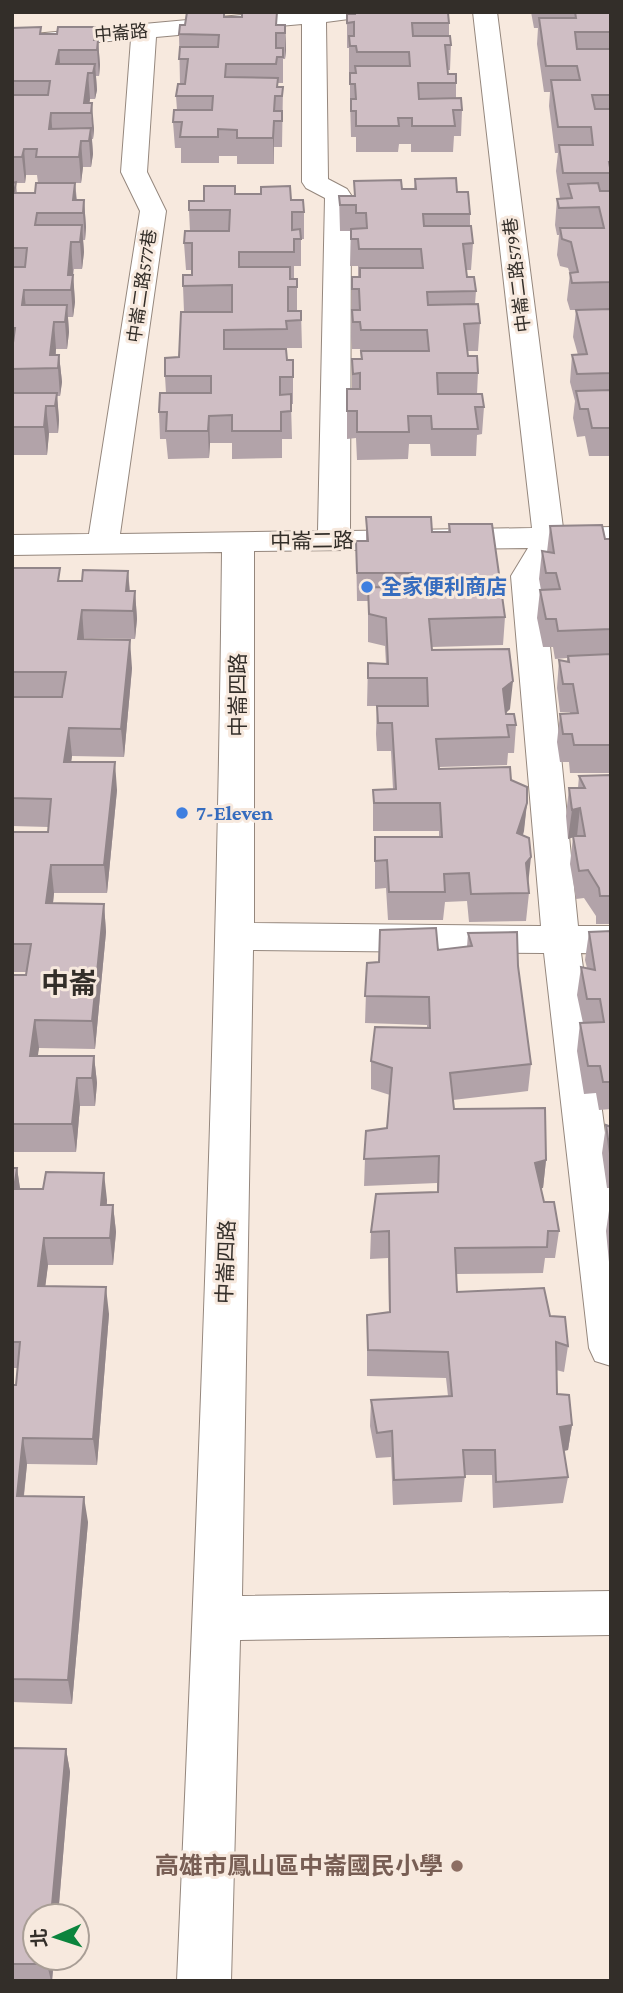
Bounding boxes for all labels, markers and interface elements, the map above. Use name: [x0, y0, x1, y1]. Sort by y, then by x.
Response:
street label: 中崙路: [93, 21, 149, 45]
street label: 中崙二路579巷: [500, 217, 534, 333]
street label: 中崙二路577巷: [124, 228, 160, 344]
street label: 中崙二路: [270, 528, 354, 554]
place label: 全家便利商店: [381, 575, 507, 599]
marker: 全家便利商店: [359, 579, 375, 595]
street label: 中崙四路: [226, 653, 250, 737]
place label: 7-Eleven: [196, 801, 273, 825]
marker: 7-Eleven: [174, 805, 190, 821]
district label: 中崙: [41, 968, 97, 999]
street label: 中崙四路: [213, 1220, 239, 1304]
place label: 高雄市鳳山區中崙國民小學: [155, 1852, 443, 1879]
marker: 高雄市鳳山區中崙國民小學: [449, 1858, 465, 1874]
north arrow: [21, 1902, 91, 1972]
text: 北: [29, 1928, 51, 1948]

